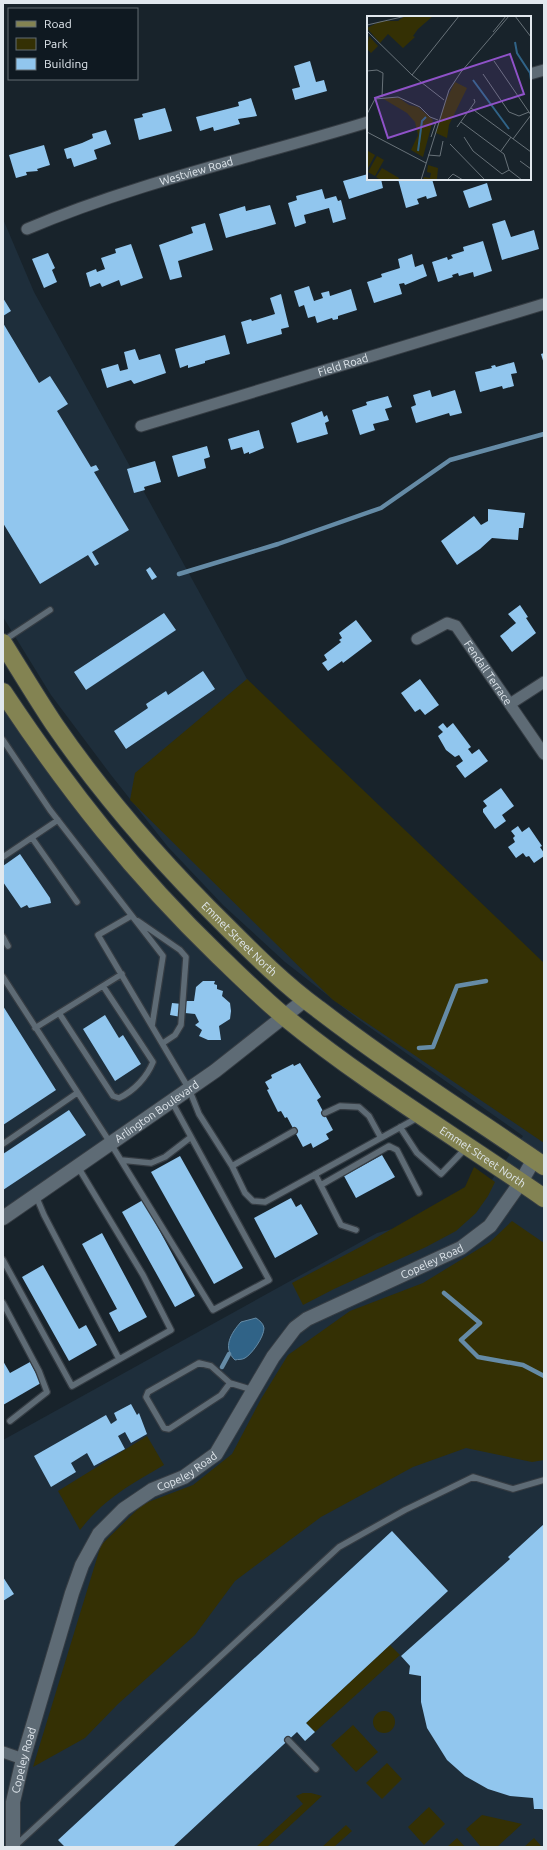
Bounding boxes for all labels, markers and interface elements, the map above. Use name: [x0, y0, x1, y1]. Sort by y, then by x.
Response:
legend: [8, 8, 138, 80]
inset map: [367, 16, 531, 180]
text: Road: [44, 17, 72, 30]
text: Park: [44, 37, 68, 50]
text: Building: [44, 57, 88, 70]
street label: Westview Road: [158, 155, 234, 187]
street label: Field Road: [316, 352, 369, 378]
street label: Fendall Terrace: [462, 638, 514, 707]
street label: Emmet Street North: [199, 899, 279, 978]
street label: Arlington Boulevard: [112, 1078, 201, 1145]
street label: Emmet Street North: [438, 1124, 528, 1190]
street label: Copeley Road: [399, 1242, 465, 1281]
street label: Copeley Road: [155, 1449, 219, 1493]
street label: Copeley Road: [9, 1726, 38, 1795]

